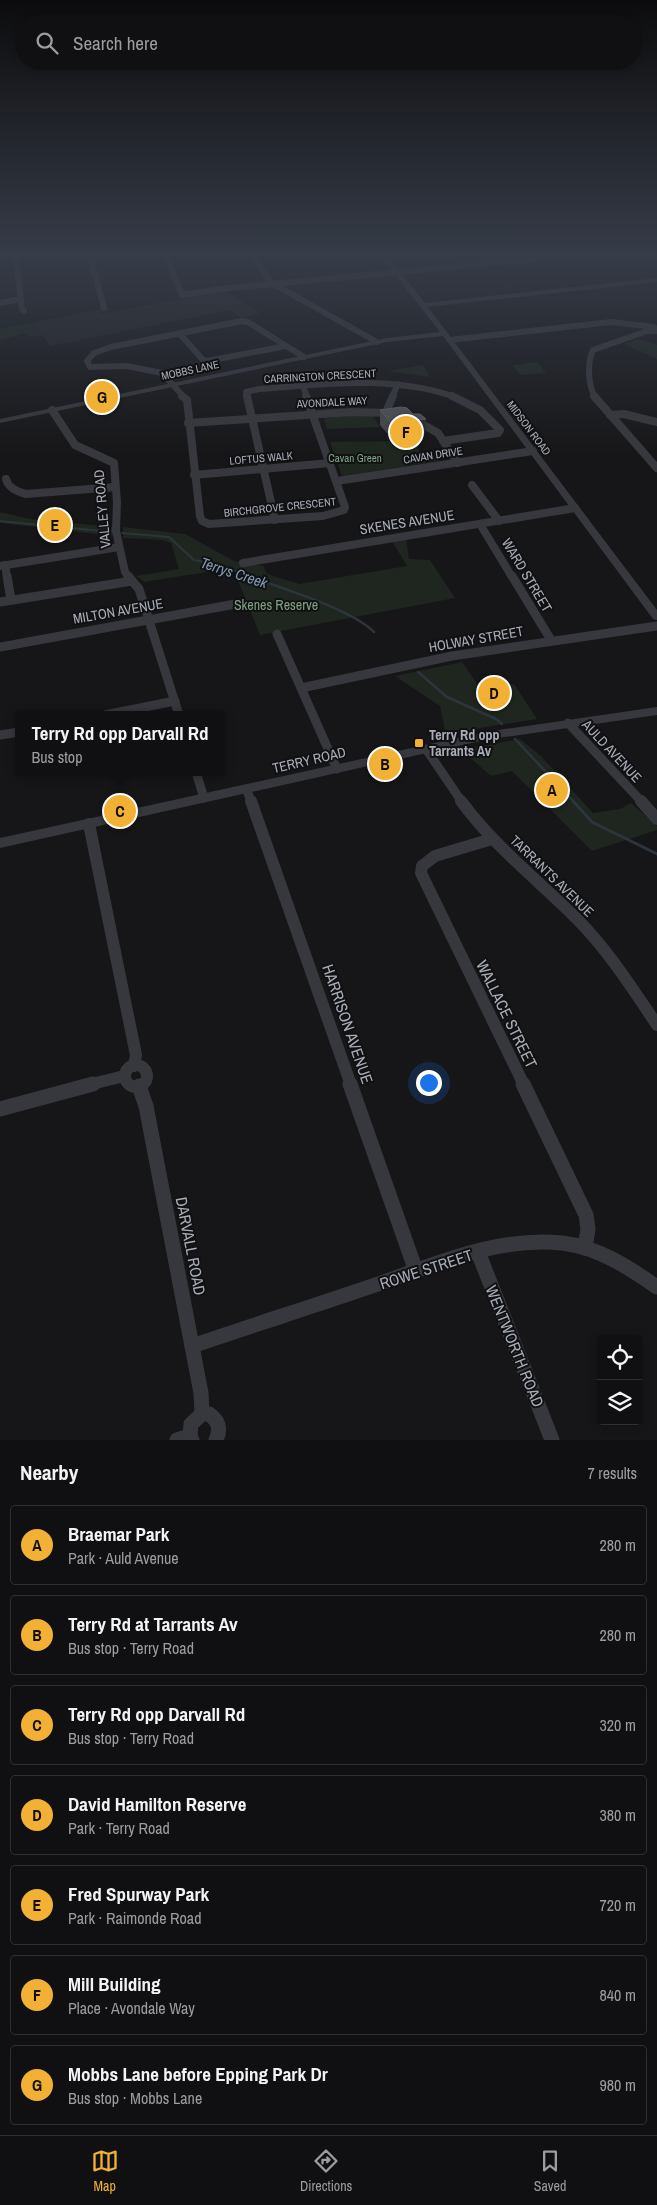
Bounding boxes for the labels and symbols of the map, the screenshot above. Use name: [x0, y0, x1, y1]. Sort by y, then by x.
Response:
street label: MOBBS LANE: [160, 357, 220, 383]
street label: CARRINGTON CRESCENT: [263, 366, 377, 386]
pin: G: [86, 378, 118, 416]
street label: AVONDALE WAY: [295, 393, 368, 411]
street label: MIDSON ROAD: [504, 398, 554, 458]
pin: F: [390, 413, 422, 451]
street label: CAVAN DRIVE: [402, 443, 464, 467]
street label: LOFTUS WALK: [229, 448, 293, 468]
park label: Cavan Green: [328, 451, 382, 465]
street label: VALLEY ROAD: [90, 469, 114, 549]
street label: BIRCHGROVE CRESCENT: [223, 494, 337, 520]
pin: E: [39, 506, 71, 544]
street label: SKENES AVENUE: [358, 506, 456, 538]
street label: WARD STREET: [498, 535, 556, 615]
water label: Terrys Creek: [198, 552, 271, 593]
street label: MILTON AVENUE: [71, 594, 165, 628]
park label: Skenes Reserve: [234, 596, 318, 614]
street label: HOLWAY STREET: [427, 622, 525, 656]
pin: D: [478, 674, 510, 712]
street label: AULD AVENUE: [578, 715, 646, 786]
place label: Terry Rd opp Tarrants Av: [429, 726, 500, 760]
marker: Terry Rd opp Tarrants Av: [413, 737, 425, 749]
street label: TERRY ROAD: [270, 743, 348, 777]
pin: B: [369, 745, 401, 783]
pin: A: [536, 771, 568, 809]
pin: C: [104, 792, 136, 830]
street label: TARRANTS AVENUE: [506, 831, 598, 921]
street label: WALLACE STREET: [471, 956, 543, 1072]
street label: HARRISON AVENUE: [317, 961, 379, 1087]
your location: [416, 1070, 442, 1096]
street label: DARVALL ROAD: [171, 1195, 211, 1297]
street label: ROWE STREET: [377, 1244, 475, 1294]
street label: WENTWORTH ROAD: [481, 1282, 549, 1410]

